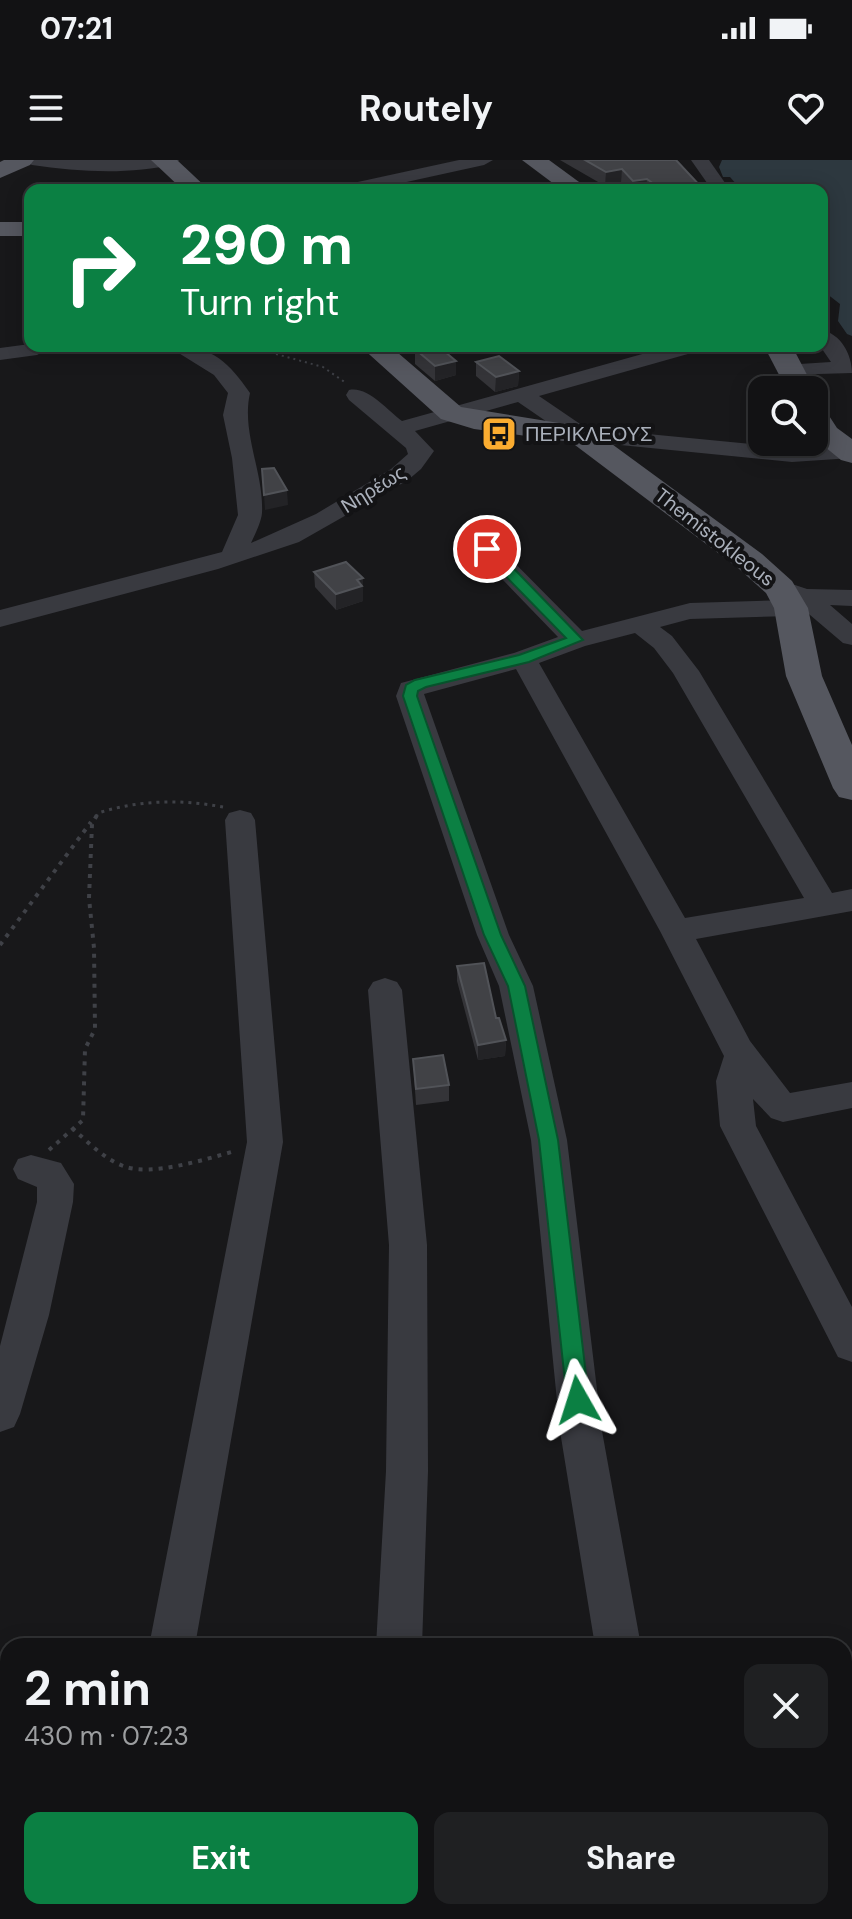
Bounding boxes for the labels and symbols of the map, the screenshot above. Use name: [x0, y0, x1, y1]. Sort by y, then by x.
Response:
bus stop icon: ΠΕΡΙΚΛΕΟΥΣ: [480, 415, 518, 453]
place label: ΠΕΡΙΚΛΕΟΥΣ: [525, 421, 652, 447]
street label: Νηρέως: [336, 459, 410, 519]
street label: Themistokleous: [650, 482, 780, 592]
pin: [453, 515, 521, 583]
position arrow: [536, 1358, 620, 1442]

